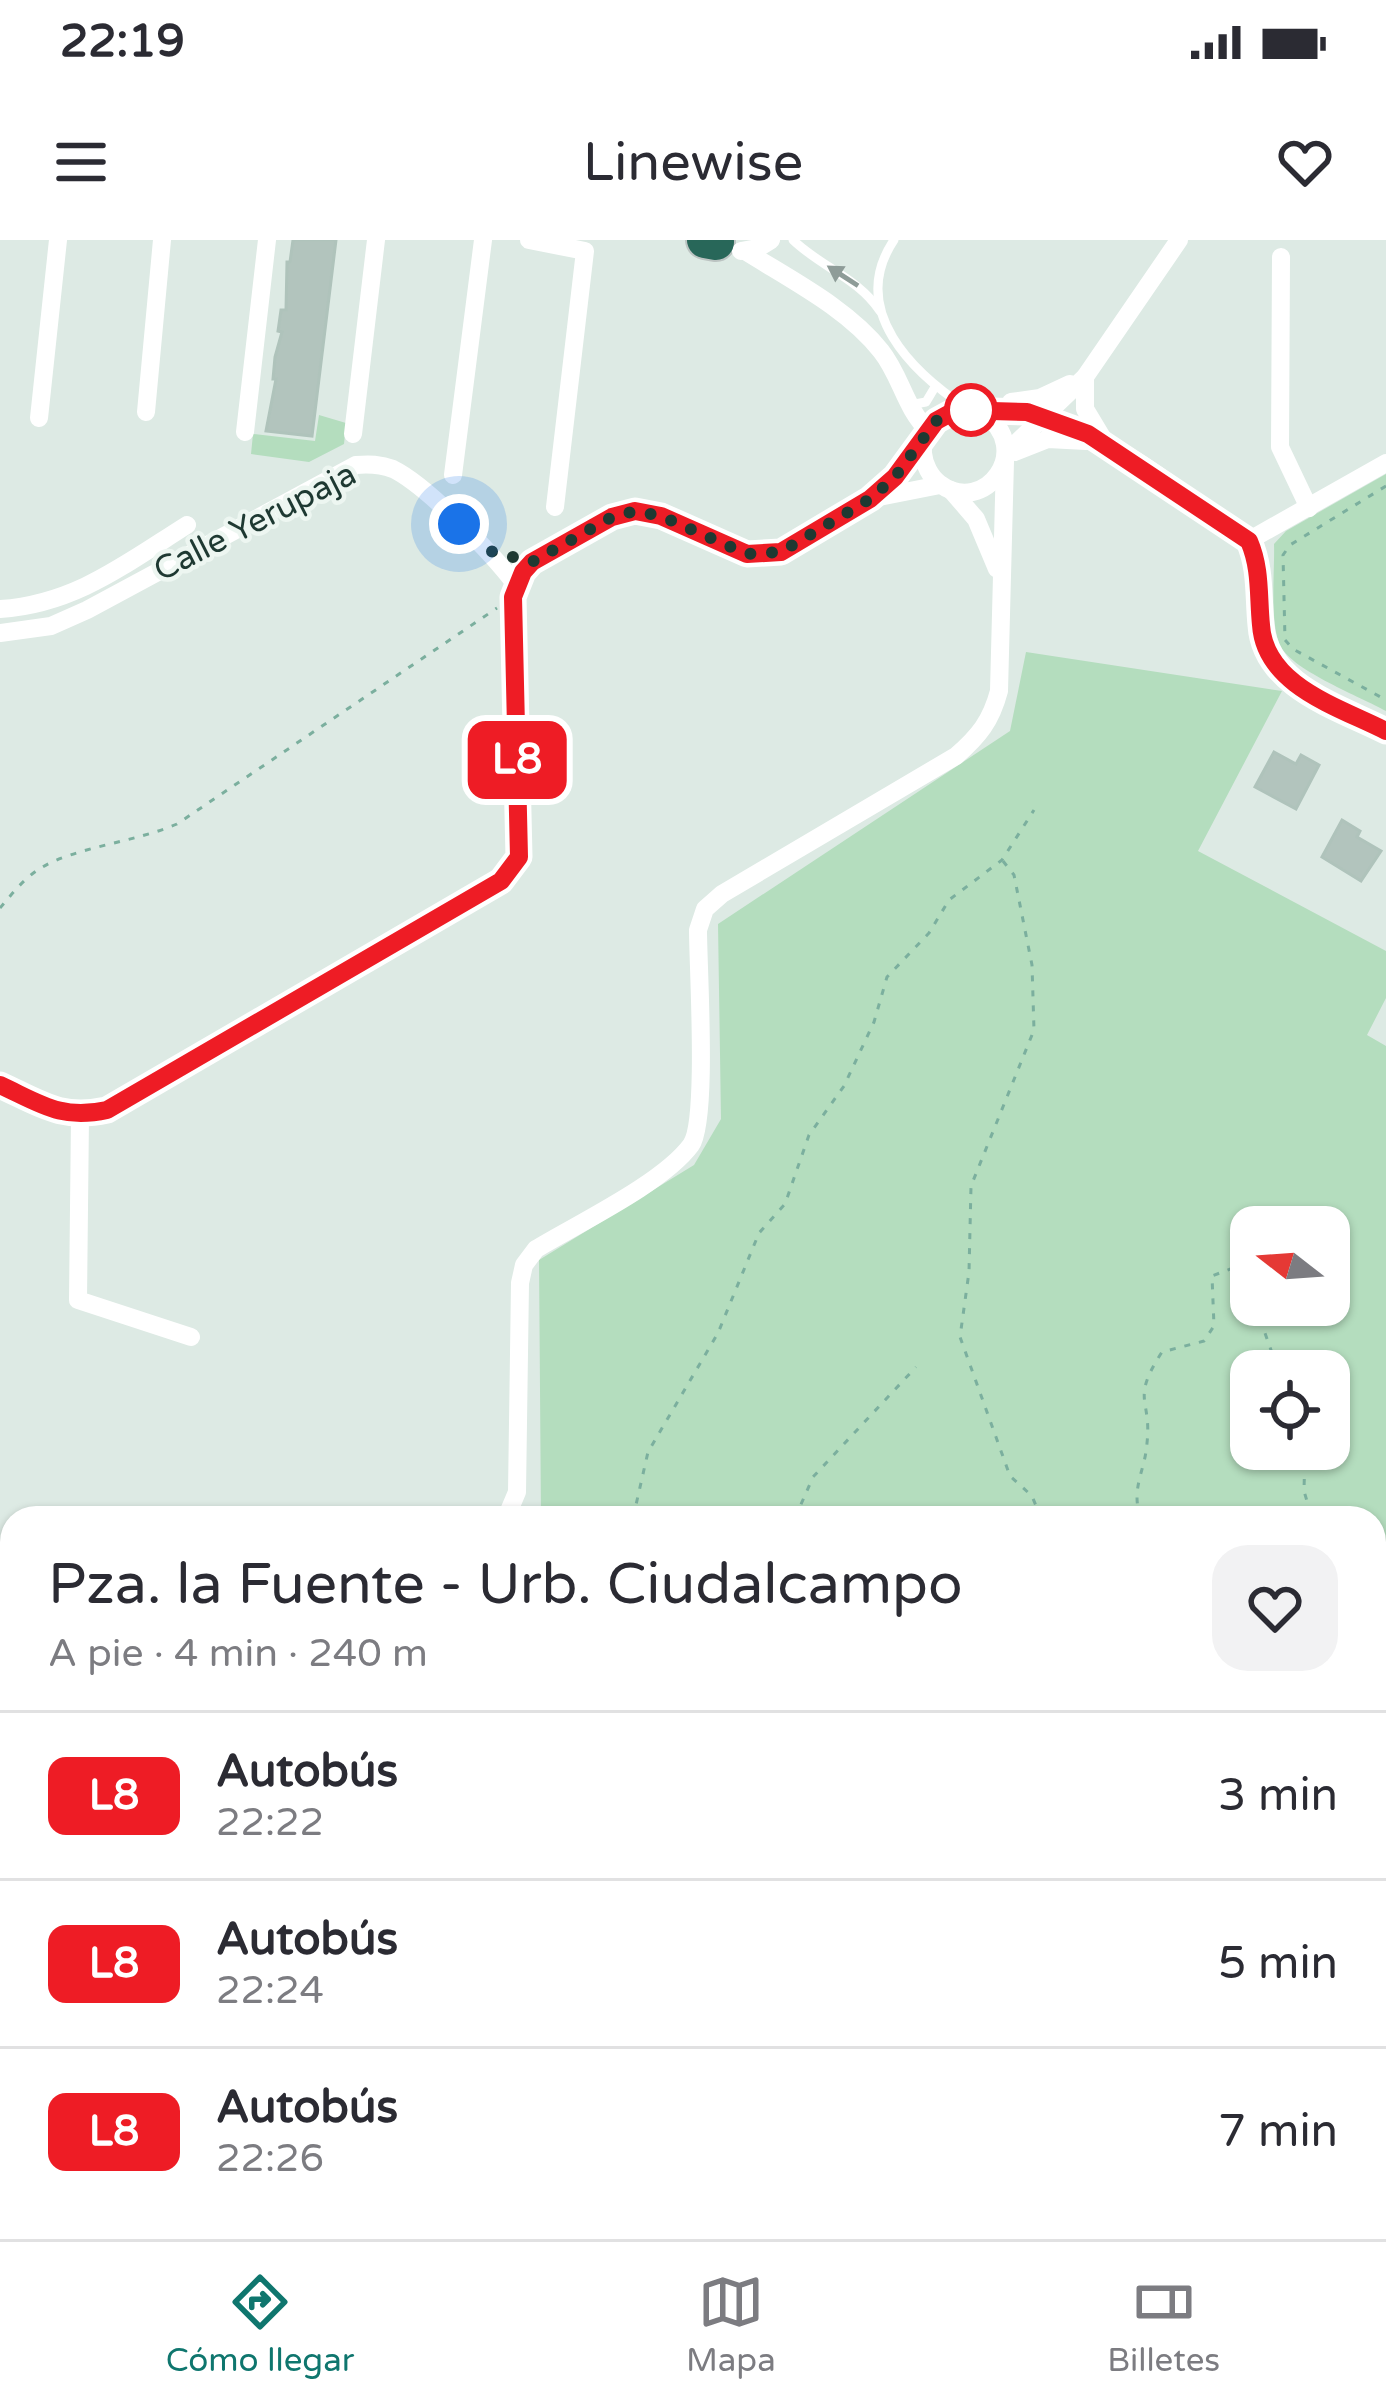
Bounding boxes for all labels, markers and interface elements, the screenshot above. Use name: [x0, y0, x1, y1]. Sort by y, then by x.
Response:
text: 22:19: [60, 15, 185, 69]
icon: menu: [48, 129, 114, 195]
icon: heart: [1272, 129, 1338, 195]
text: Linewise: [583, 130, 803, 195]
one-way arrow: [827, 266, 860, 288]
unlabelled marker: [946, 385, 996, 435]
street label: Calle Yerupaja: [147, 454, 363, 590]
your location: [429, 494, 489, 554]
line badge: L8: [463, 721, 571, 799]
text: L8: [492, 734, 542, 785]
north arrow: [1230, 1206, 1350, 1326]
map controls: [1230, 1206, 1350, 1470]
button: locate: [1230, 1350, 1350, 1470]
button: heart: [1212, 1545, 1338, 1671]
text: Pza. la Fuente - Urb. Ciudalcampo: [48, 1551, 963, 1619]
text: A pie · 4 min · 240 m: [48, 1630, 428, 1677]
text: Autobús: [216, 1745, 398, 1799]
text: 3 min: [1218, 1769, 1338, 1823]
text: L8: [89, 1770, 139, 1821]
text: 22:22: [216, 1799, 324, 1846]
text: Autobús: [216, 1913, 398, 1967]
text: 5 min: [1218, 1937, 1338, 1991]
text: L8: [89, 1938, 139, 1989]
text: 22:24: [216, 1967, 324, 2014]
text: Autobús: [216, 2081, 398, 2135]
text: 7 min: [1218, 2105, 1338, 2159]
text: L8: [89, 2106, 139, 2157]
text: 22:26: [216, 2135, 324, 2182]
tab: Cómo llegar: [166, 2269, 354, 2380]
tab: Mapa: [686, 2269, 776, 2380]
tab: Billetes: [1107, 2269, 1220, 2380]

